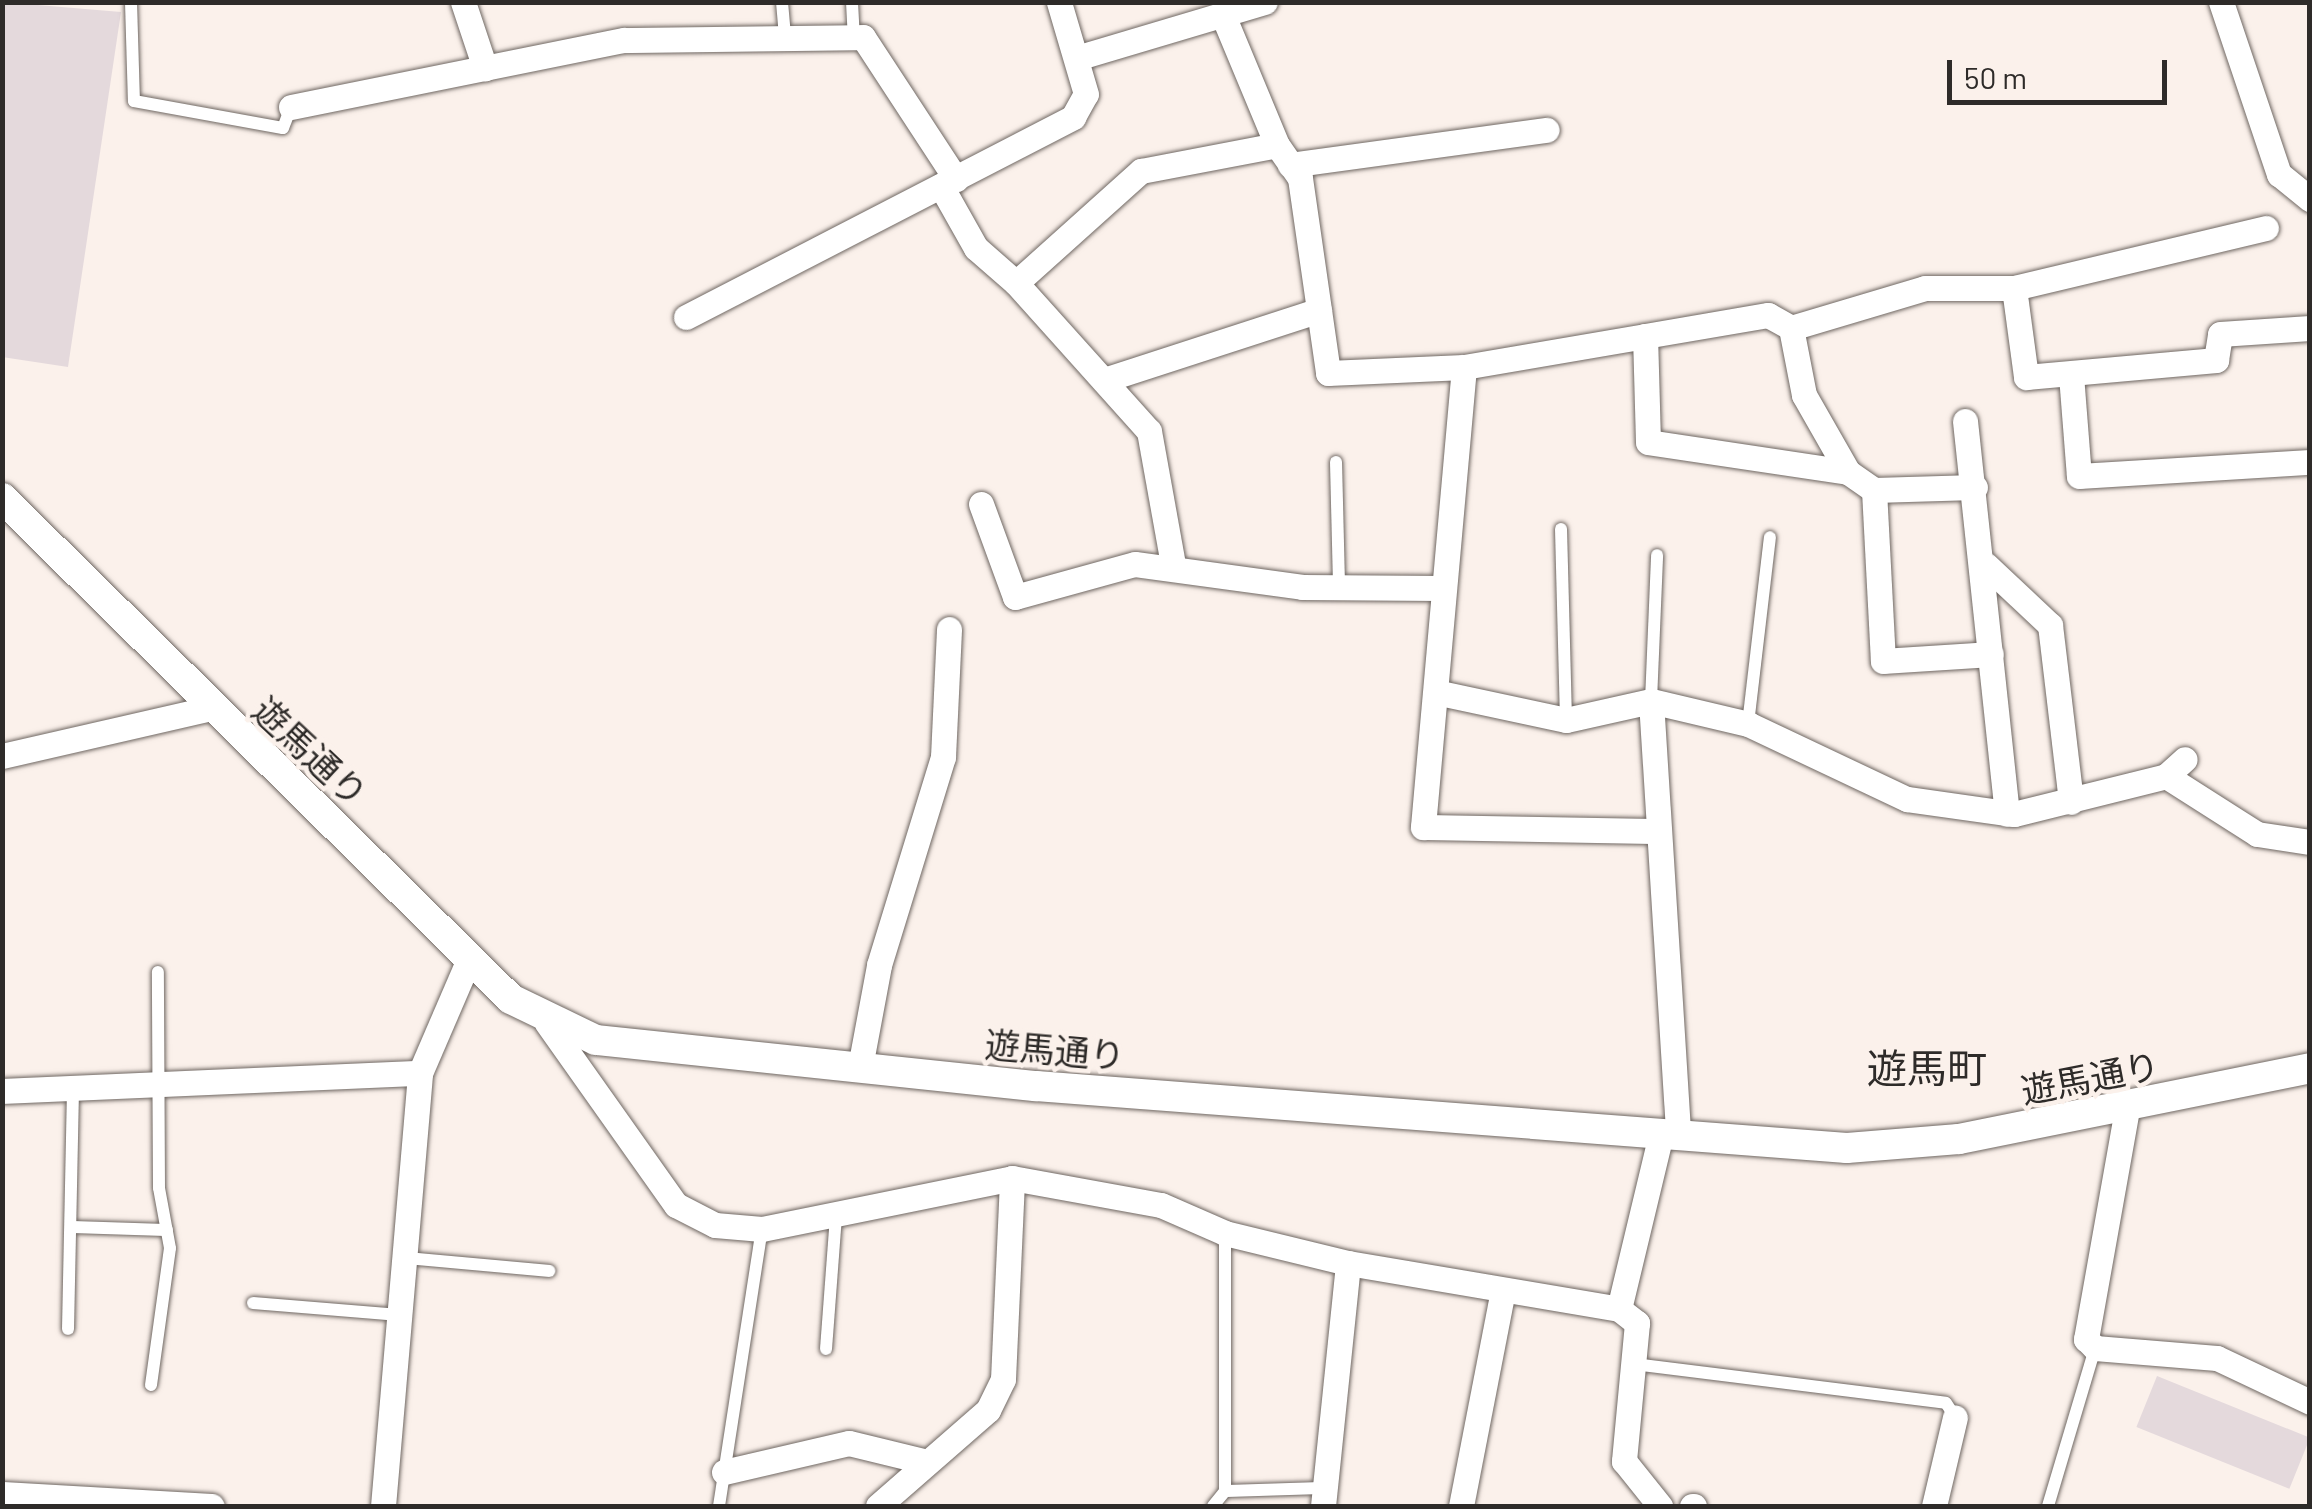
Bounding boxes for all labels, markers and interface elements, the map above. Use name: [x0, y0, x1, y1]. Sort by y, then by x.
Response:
scale bar: [1952, 40, 2172, 102]
text: 50 m: [1964, 59, 2027, 95]
street label: 遊馬通り: [245, 688, 377, 814]
street label: 遊馬通り: [983, 1022, 1127, 1076]
district label: 遊馬町: [1867, 1043, 1987, 1091]
street label: 遊馬通り: [2017, 1043, 2163, 1111]

